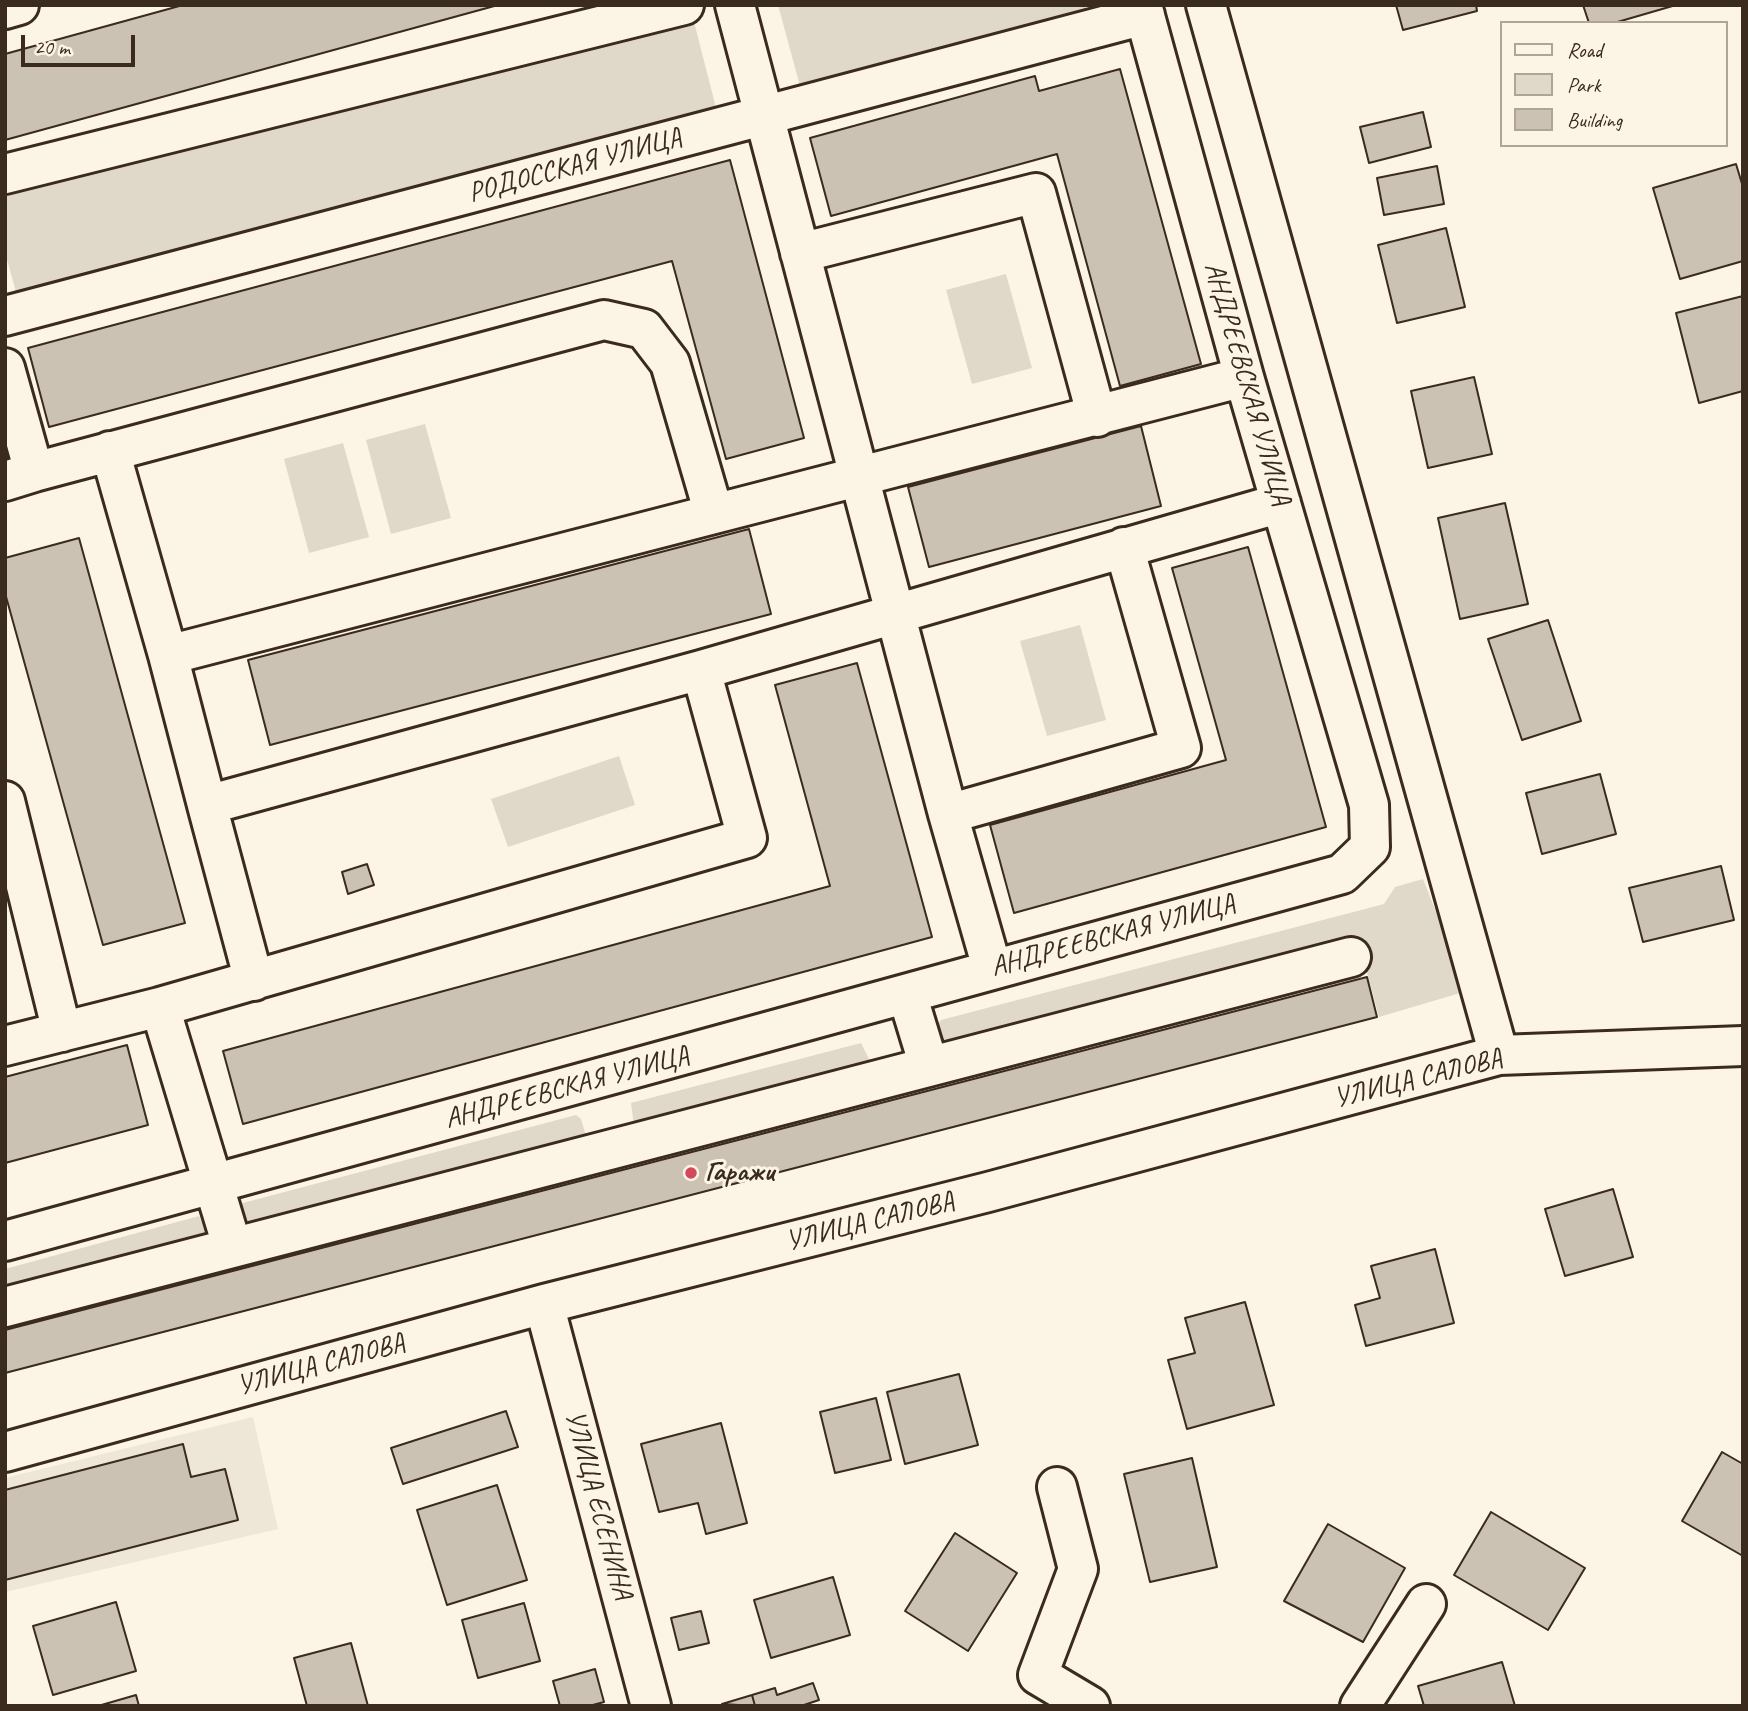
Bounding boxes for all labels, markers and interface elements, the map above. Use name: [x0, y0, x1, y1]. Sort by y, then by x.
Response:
scale bar: [24, 21, 138, 65]
legend: [1500, 21, 1727, 147]
text: 20 m: [34, 34, 70, 60]
text: Road: [1567, 37, 1602, 63]
text: Park: [1567, 72, 1600, 98]
text: Building: [1567, 107, 1622, 133]
street label: РОДОССКАЯ УЛИЦА: [465, 121, 685, 211]
street label: АНДРЕЕВСКАЯ УЛИЦА: [1196, 259, 1298, 509]
street label: АНДРЕЕВСКАЯ УЛИЦА: [987, 887, 1239, 985]
street label: АНДРЕЕВСКАЯ УЛИЦА: [441, 1039, 693, 1137]
street label: УЛИЦА САЛОВА: [1330, 1042, 1506, 1116]
place label: Гаражи: [705, 1156, 774, 1190]
marker: Гаражи: [683, 1165, 699, 1181]
street label: УЛИЦА САЛОВА: [782, 1185, 958, 1259]
street label: УЛИЦА САЛОВА: [233, 1326, 409, 1404]
street label: УЛИЦА ЕСЕНИНА: [557, 1407, 639, 1603]

